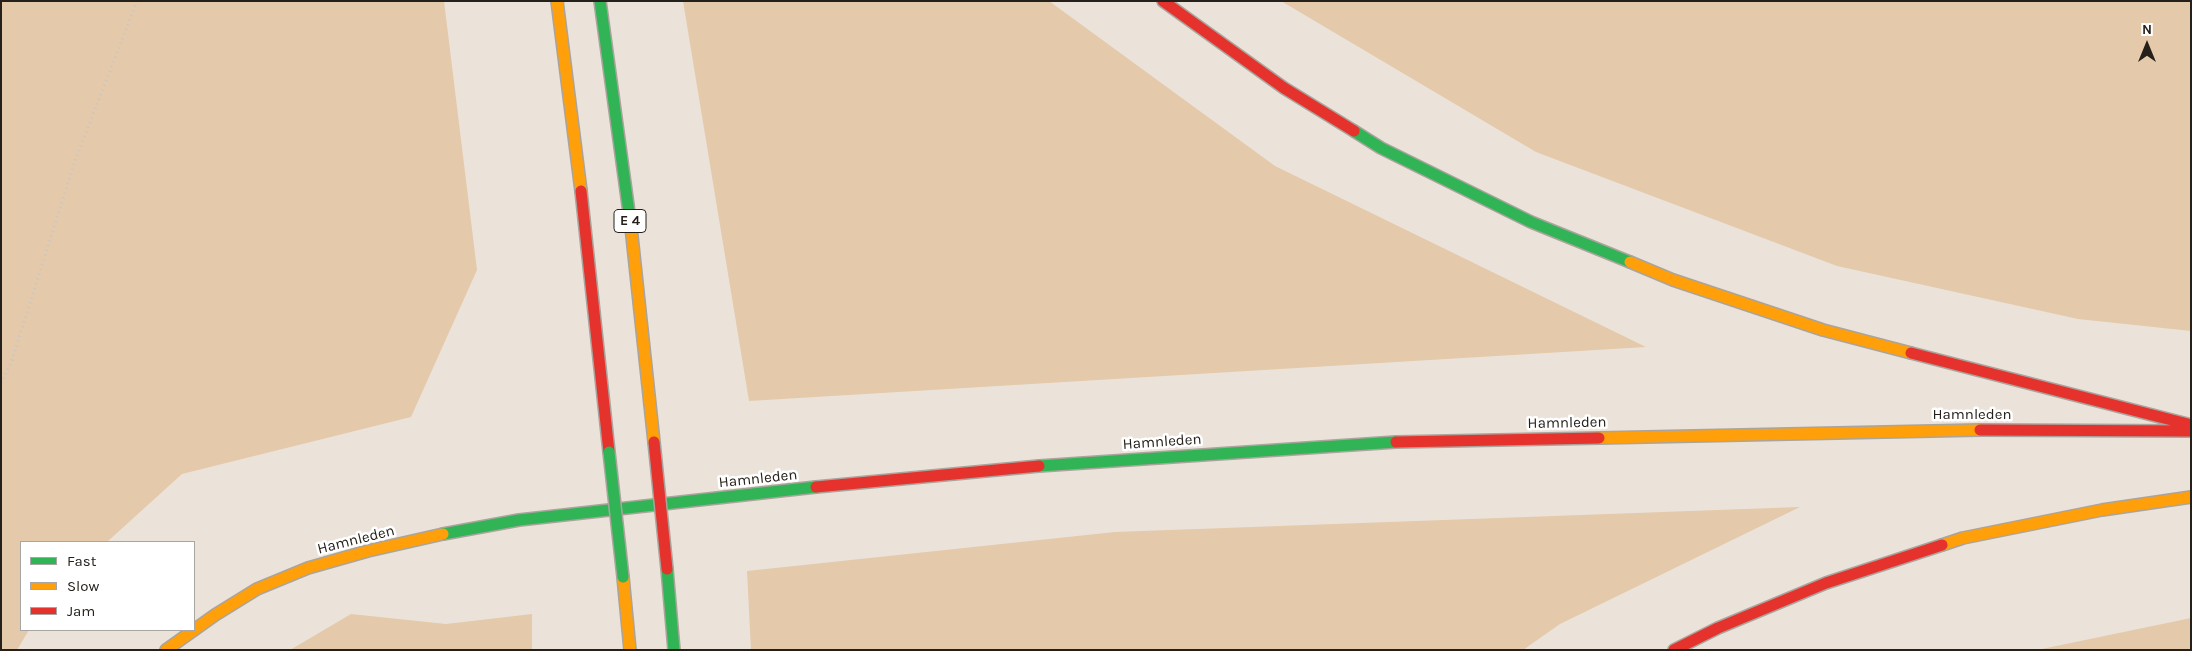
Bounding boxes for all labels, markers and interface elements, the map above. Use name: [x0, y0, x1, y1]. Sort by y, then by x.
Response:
north arrow: [2122, 20, 2172, 70]
text: N: [2142, 21, 2152, 38]
road number: E 4: [614, 210, 646, 232]
street label: Hamnleden: [1933, 406, 2011, 424]
street label: Hamnleden: [1527, 413, 1607, 433]
street label: Hamnleden: [1122, 430, 1202, 454]
street label: Hamnleden: [718, 466, 798, 492]
street label: Hamnleden: [316, 522, 396, 558]
legend: [20, 541, 195, 631]
text: Fast: [67, 552, 96, 570]
text: Slow: [67, 577, 99, 595]
text: Jam: [67, 602, 95, 620]

